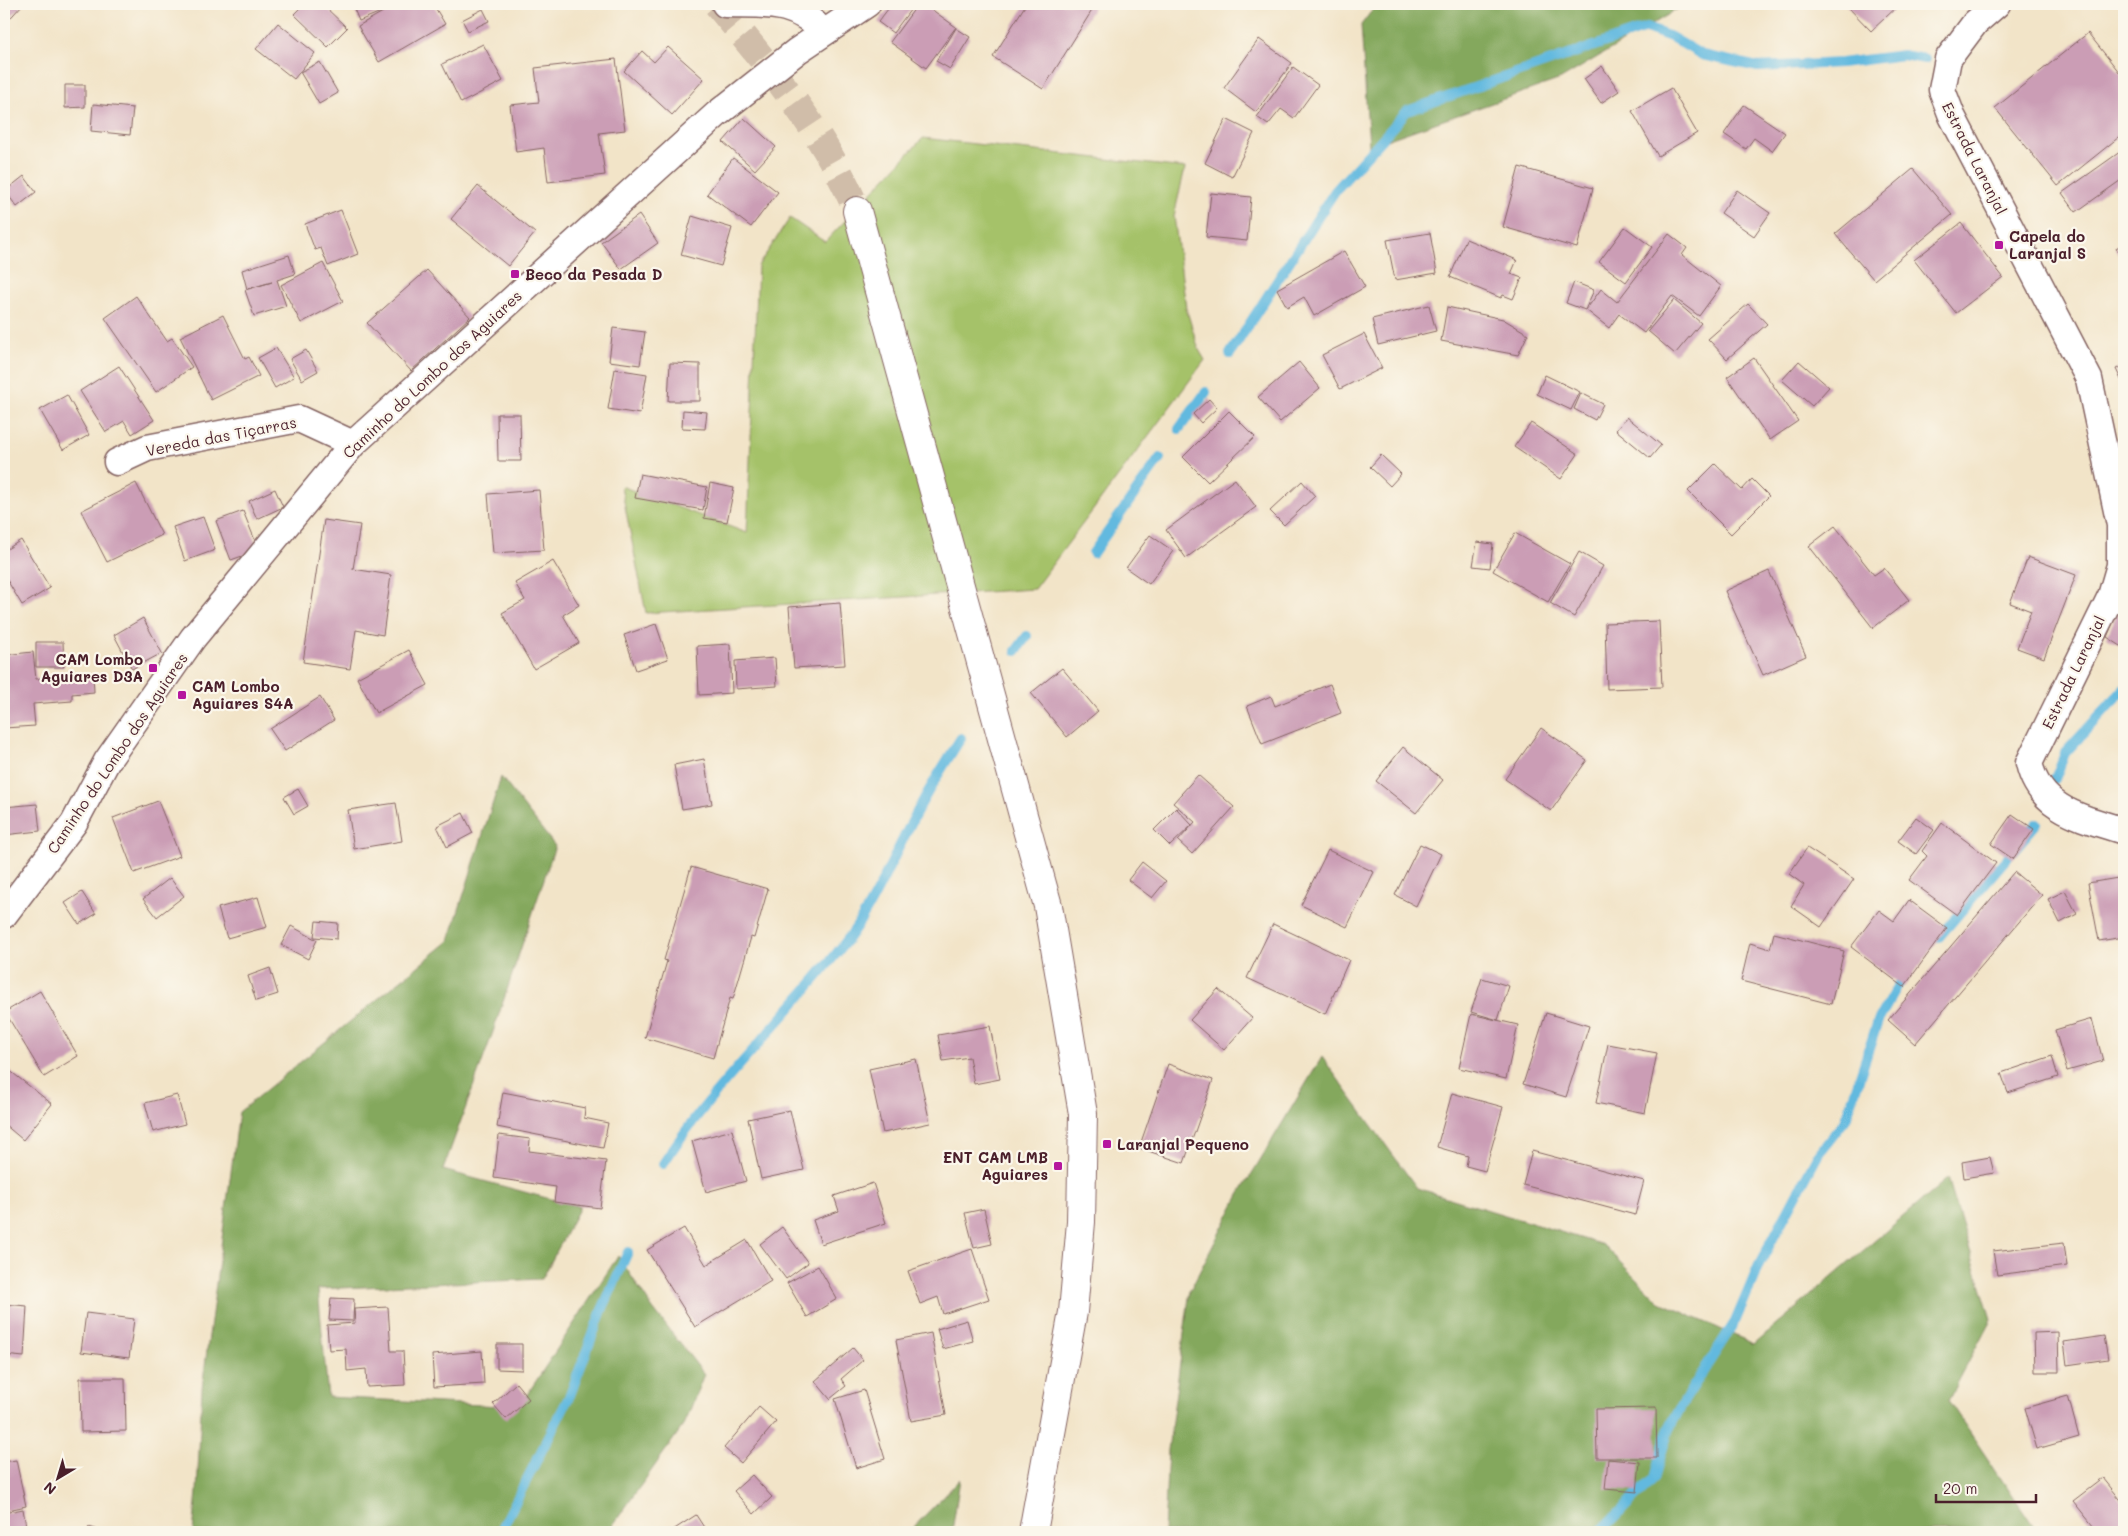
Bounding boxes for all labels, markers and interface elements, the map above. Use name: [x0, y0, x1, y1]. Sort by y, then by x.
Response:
street label: Estrada Laranjal: [1938, 98, 2012, 218]
place label: Capela do Laranjal S: [2009, 226, 2086, 263]
marker: Capela do Laranjal S: [1993, 239, 2005, 251]
place label: Beco da Pesada D: [525, 264, 662, 284]
marker: Beco da Pesada D: [509, 268, 521, 280]
street label: Caminho do Lombo dos Aguiares: [338, 285, 526, 463]
street label: Vereda das Tiçarras: [144, 412, 298, 460]
street label: Estrada Laranjal: [2037, 612, 2109, 732]
place label: CAM Lombo Aguiares D3A: [41, 649, 143, 686]
street label: Caminho do Lombo dos Aguiares: [42, 649, 192, 857]
marker: CAM Lombo Aguiares D3A: [147, 662, 159, 674]
place label: CAM Lombo Aguiares S4A: [192, 676, 293, 713]
marker: CAM Lombo Aguiares S4A: [176, 689, 188, 701]
place label: Laranjal Pequeno: [1117, 1134, 1249, 1154]
marker: Laranjal Pequeno: [1101, 1138, 1113, 1150]
place label: ENT CAM LMB Aguiares: [943, 1147, 1048, 1184]
marker: ENT CAM LMB Aguiares: [1052, 1160, 1064, 1172]
north arrow: [32, 1454, 82, 1504]
scale bar: [1936, 1471, 2036, 1503]
text: N: [40, 1478, 60, 1499]
text: 20 m: [1943, 1478, 1977, 1498]

